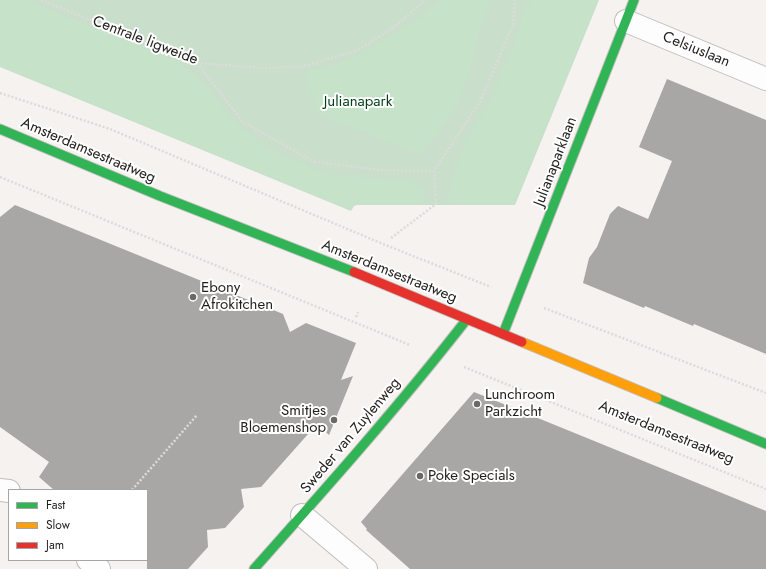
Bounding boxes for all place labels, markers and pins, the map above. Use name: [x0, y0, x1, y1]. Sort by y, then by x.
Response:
place label: Ebony Afrokitchen: [201, 279, 273, 314]
marker: Ebony Afrokitchen: [188, 292, 198, 302]
place label: Lunchroom Parkzicht: [485, 386, 555, 421]
marker: Lunchroom Parkzicht: [472, 399, 482, 409]
place label: Smitjes Bloemenshop: [240, 402, 326, 437]
marker: Smitjes Bloemenshop: [329, 415, 339, 425]
place label: Poke Specials: [428, 467, 515, 485]
marker: Poke Specials: [415, 471, 425, 481]

